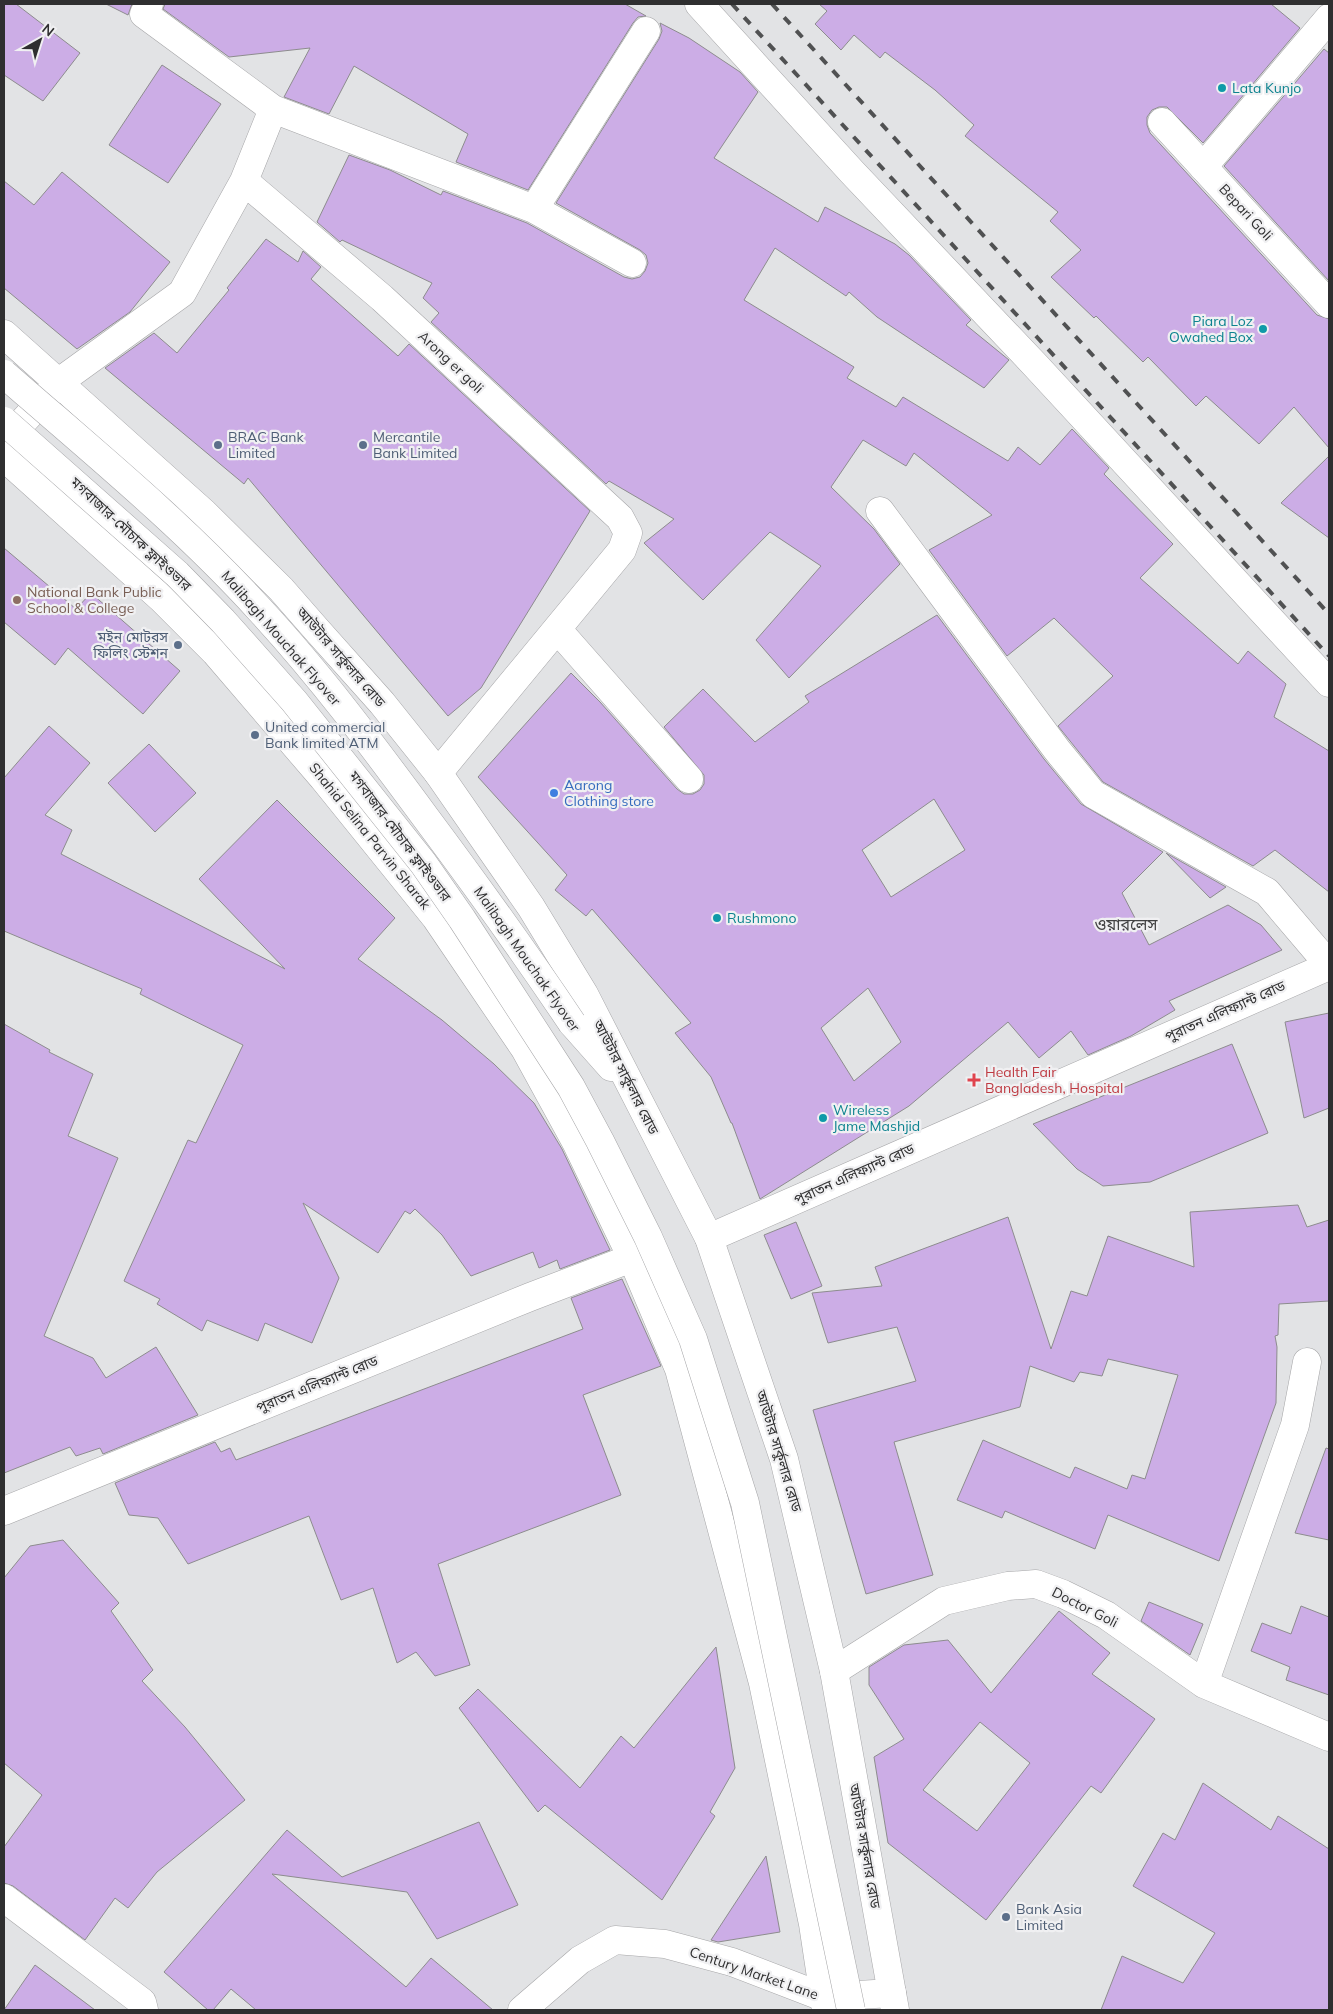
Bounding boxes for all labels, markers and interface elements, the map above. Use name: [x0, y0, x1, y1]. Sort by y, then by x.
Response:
north arrow: [15, 15, 65, 65]
text: N: [38, 20, 58, 40]
place label: Lata Kunjo: [1232, 79, 1301, 97]
marker: Lata Kunjo: [1216, 82, 1228, 94]
street label: Bepari Goli: [1215, 180, 1277, 244]
place label: Piara Loz Owahed Box: [1169, 312, 1254, 346]
marker: Piara Loz Owahed Box: [1257, 323, 1269, 335]
street label: Arong er goli: [414, 327, 488, 397]
place label: BRAC Bank Limited: [228, 428, 305, 462]
place label: Mercantile Bank Limited: [373, 428, 457, 462]
marker: BRAC Bank Limited: [212, 439, 224, 451]
marker: Mercantile Bank Limited: [357, 439, 369, 451]
street label: মগবাজার-মৌচাক ফ্লাইওভার: [66, 473, 196, 595]
street label: Malibagh Mouchak Flyover: [217, 567, 345, 710]
place label: National Bank Public School & College: [27, 583, 162, 617]
marker: National Bank Public School & College: [11, 594, 23, 606]
street label: আউটার সার্কুলার রোড: [292, 603, 390, 711]
place label: মইন মোটরস ফিলিং স্টেশন: [92, 628, 169, 662]
marker: মইন মোটরস ফিলিং স্টেশন: [172, 639, 184, 651]
place label: United commercial Bank limited ATM: [265, 718, 385, 752]
marker: United commercial Bank limited ATM: [249, 729, 261, 741]
street label: Shahid Selina Parvin Sharak: [305, 759, 435, 914]
street label: মগবাজার-মৌচাক ফ্লাইওভার: [344, 766, 455, 905]
place label: Aarong Clothing store: [564, 776, 654, 810]
marker: Aarong Clothing store: [548, 787, 560, 799]
street label: Malibagh Mouchak Flyover: [470, 883, 585, 1036]
place label: Rushmono: [727, 909, 796, 927]
marker: Rushmono: [711, 912, 723, 924]
district label: ওয়ারলেস: [1094, 914, 1159, 934]
street label: পুরাতন এলিফ্যান্ট রোড: [1162, 976, 1289, 1046]
street label: আউটার সার্কুলার রোড: [589, 1016, 663, 1138]
place label: Health Fair Bangladesh, Hospital: [985, 1063, 1123, 1097]
marker: Health Fair Bangladesh, Hospital: [967, 1073, 981, 1087]
place label: Wireless Jame Mashjid: [833, 1101, 920, 1135]
marker: Wireless Jame Mashjid: [817, 1112, 829, 1124]
street label: পুরাতন এলিফ্যান্ট রোড: [791, 1139, 918, 1209]
street label: পুরাতন এলিফ্যান্ট রোড: [253, 1351, 382, 1417]
street label: আউটার সার্কুলার রোড: [752, 1387, 806, 1515]
street label: Doctor Goli: [1049, 1583, 1121, 1631]
street label: আউটার সার্কুলার রোড: [845, 1781, 885, 1911]
place label: Bank Asia Limited: [1016, 1900, 1082, 1934]
marker: Bank Asia Limited: [1000, 1911, 1012, 1923]
street label: Century Market Lane: [687, 1943, 821, 2003]

